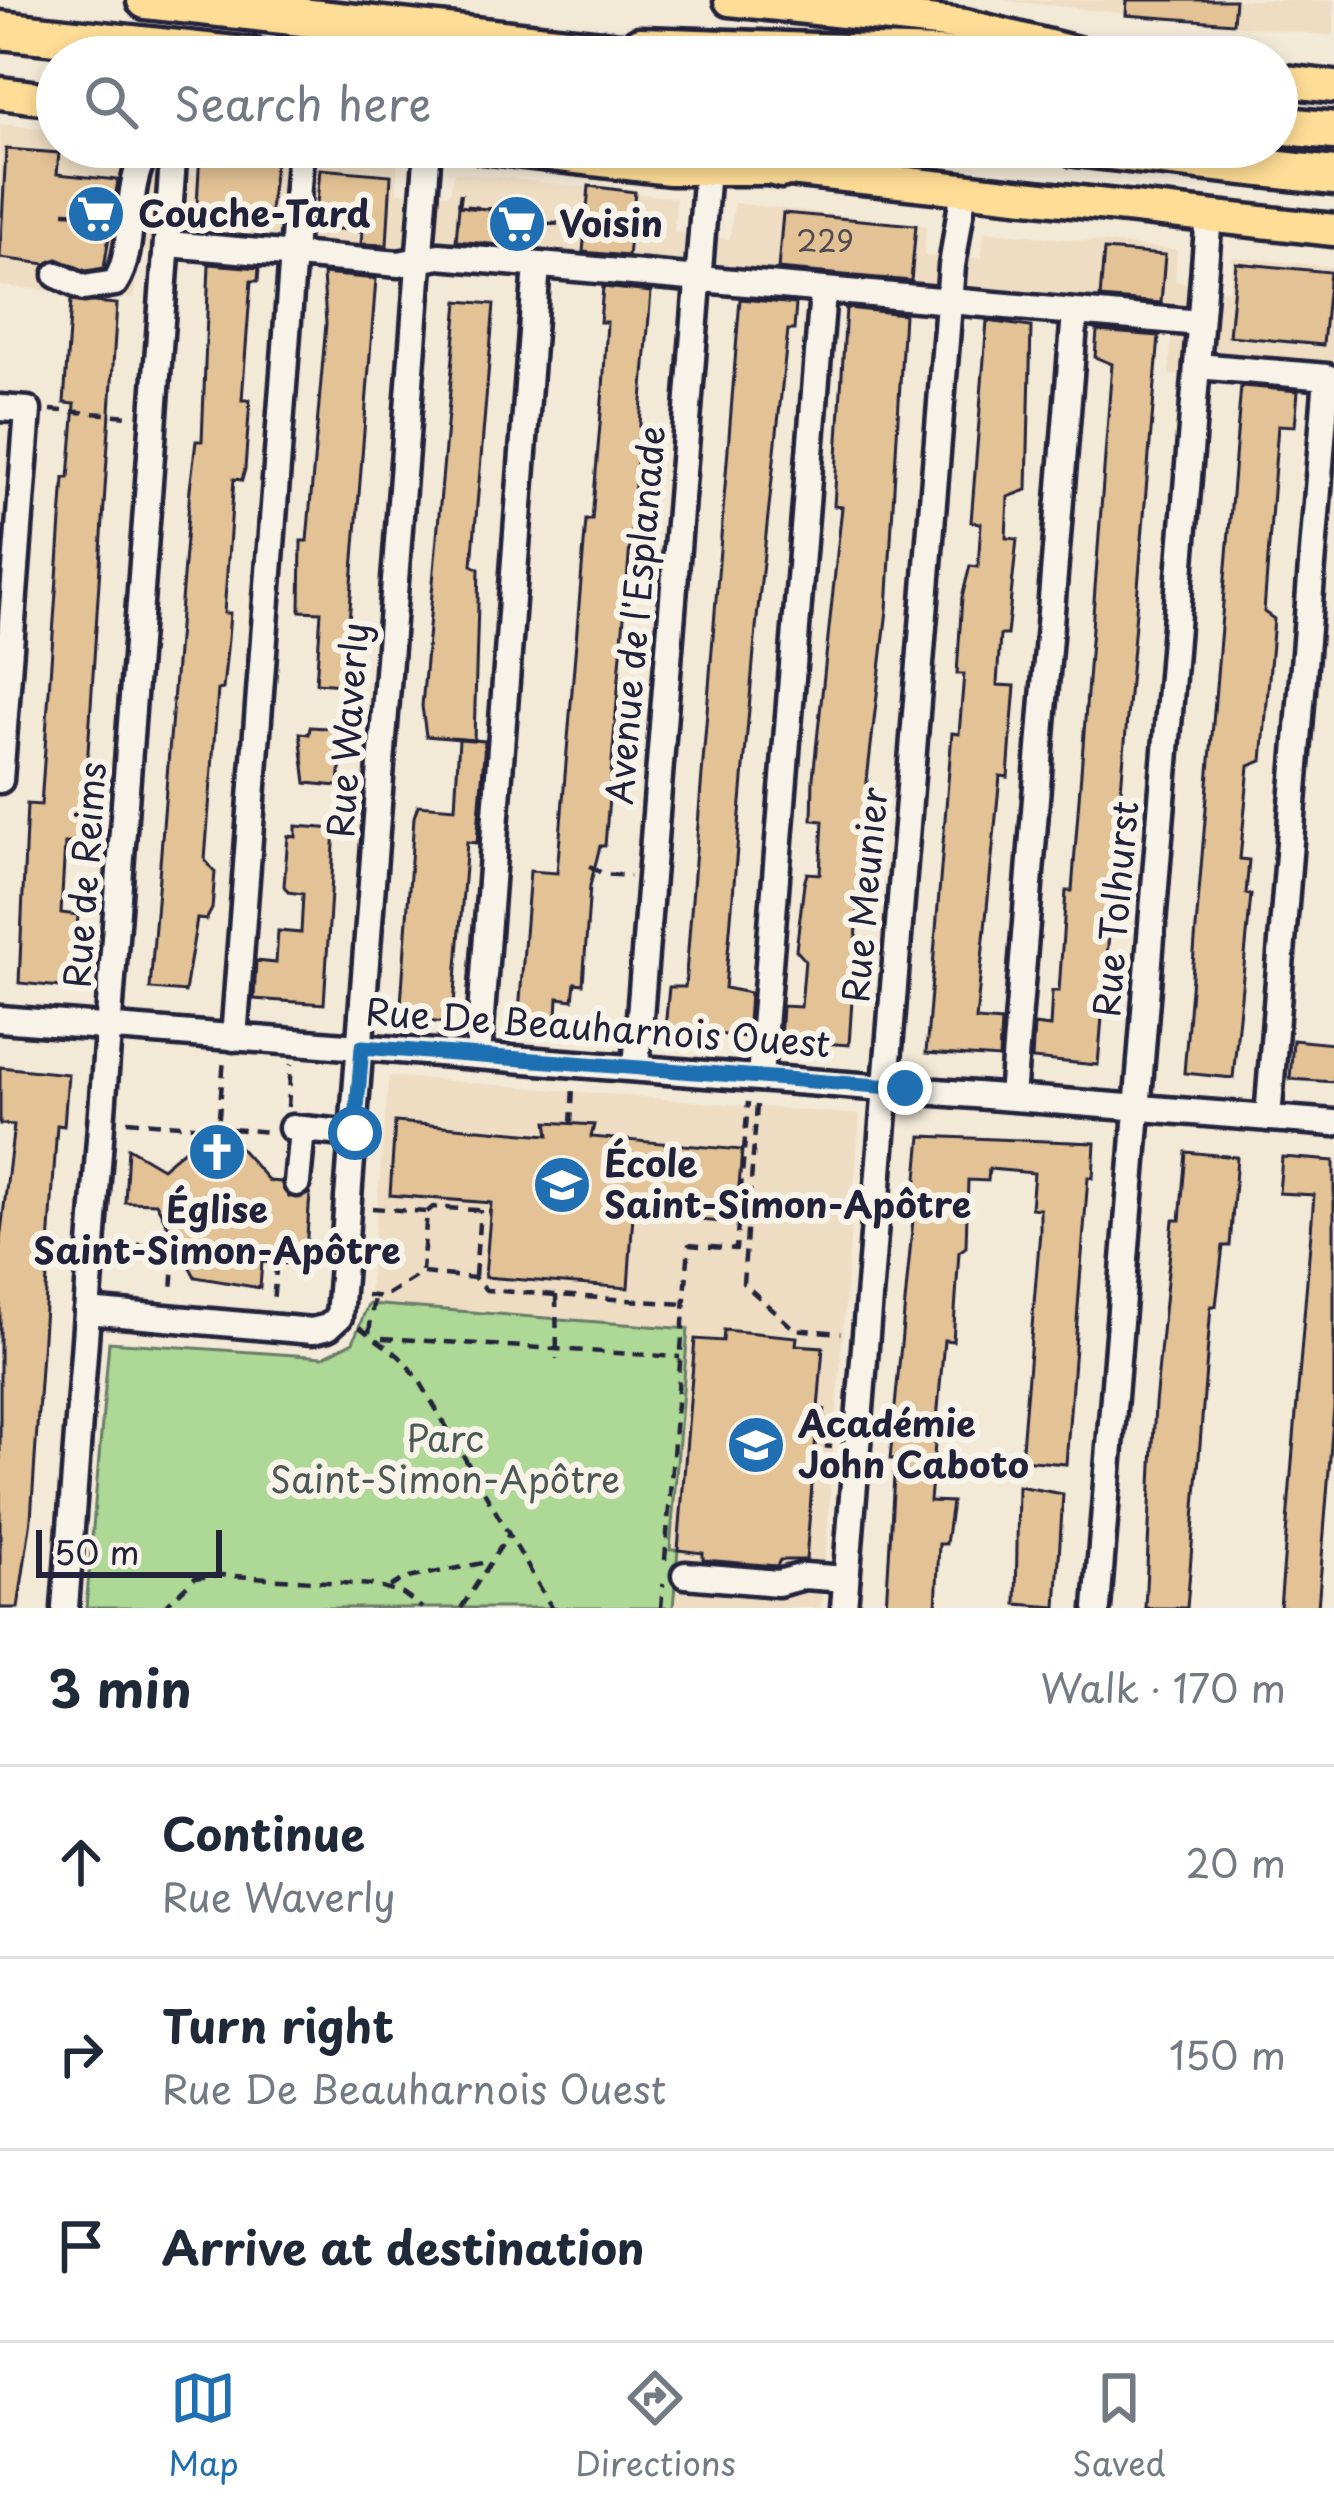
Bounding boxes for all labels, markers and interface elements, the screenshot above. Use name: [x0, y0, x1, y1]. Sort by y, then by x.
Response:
search box: [36, 36, 1298, 168]
text: Search here: [174, 68, 431, 136]
icon: search: [78, 69, 144, 135]
supermarket icon: Couche-Tard: [65, 183, 127, 245]
place label: Couche-Tard: [138, 185, 371, 239]
supermarket icon: Voisin: [486, 193, 548, 255]
place label: Voisin: [559, 195, 663, 249]
house number: 229: [796, 217, 854, 262]
street label: Avenue de l'Esplanade: [591, 423, 677, 806]
street label: Rue Waverly: [312, 620, 380, 839]
street label: Rue de Reims: [48, 760, 118, 990]
street label: Rue Meunier: [827, 784, 899, 1005]
street label: Rue Tolhurst: [1078, 799, 1150, 1019]
street label: Rue De Beauharnois Ouest: [364, 983, 832, 1069]
route end: [878, 1061, 932, 1115]
route start: [328, 1106, 382, 1160]
church icon: Église Saint-Simon-Apôtre: [186, 1121, 248, 1183]
place label: École Saint-Simon-Apôtre: [604, 1135, 971, 1230]
school or university icon: École Saint-Simon-Apôtre: [531, 1154, 593, 1216]
place label: Église Saint-Simon-Apôtre: [33, 1181, 401, 1276]
place label: Académie John Caboto: [797, 1395, 1029, 1490]
park label: Parc Saint-Simon-Apôtre: [270, 1410, 620, 1505]
school or university icon: Académie John Caboto: [725, 1414, 787, 1476]
scale bar: [36, 1524, 222, 1577]
text: 50 m: [54, 1526, 140, 1576]
text: 3 min: [48, 1648, 192, 1725]
text: Walk · 170 m: [1040, 1657, 1286, 1716]
text: Continue: [162, 1798, 365, 1866]
icon: ahead: [48, 1829, 114, 1895]
text: 20 m: [1185, 1832, 1286, 1891]
text: Rue Waverly: [162, 1866, 396, 1925]
text: Turn right: [162, 1990, 394, 2058]
icon: right: [48, 2021, 114, 2087]
text: 150 m: [1169, 2024, 1286, 2083]
text: Rue De Beauharnois Ouest: [162, 2058, 666, 2117]
text: Arrive at destination: [162, 2212, 645, 2280]
icon: arrive: [48, 2213, 114, 2279]
tab: Map: [168, 2365, 239, 2487]
tab: Directions: [575, 2365, 736, 2487]
tab: Saved: [1072, 2365, 1166, 2487]

